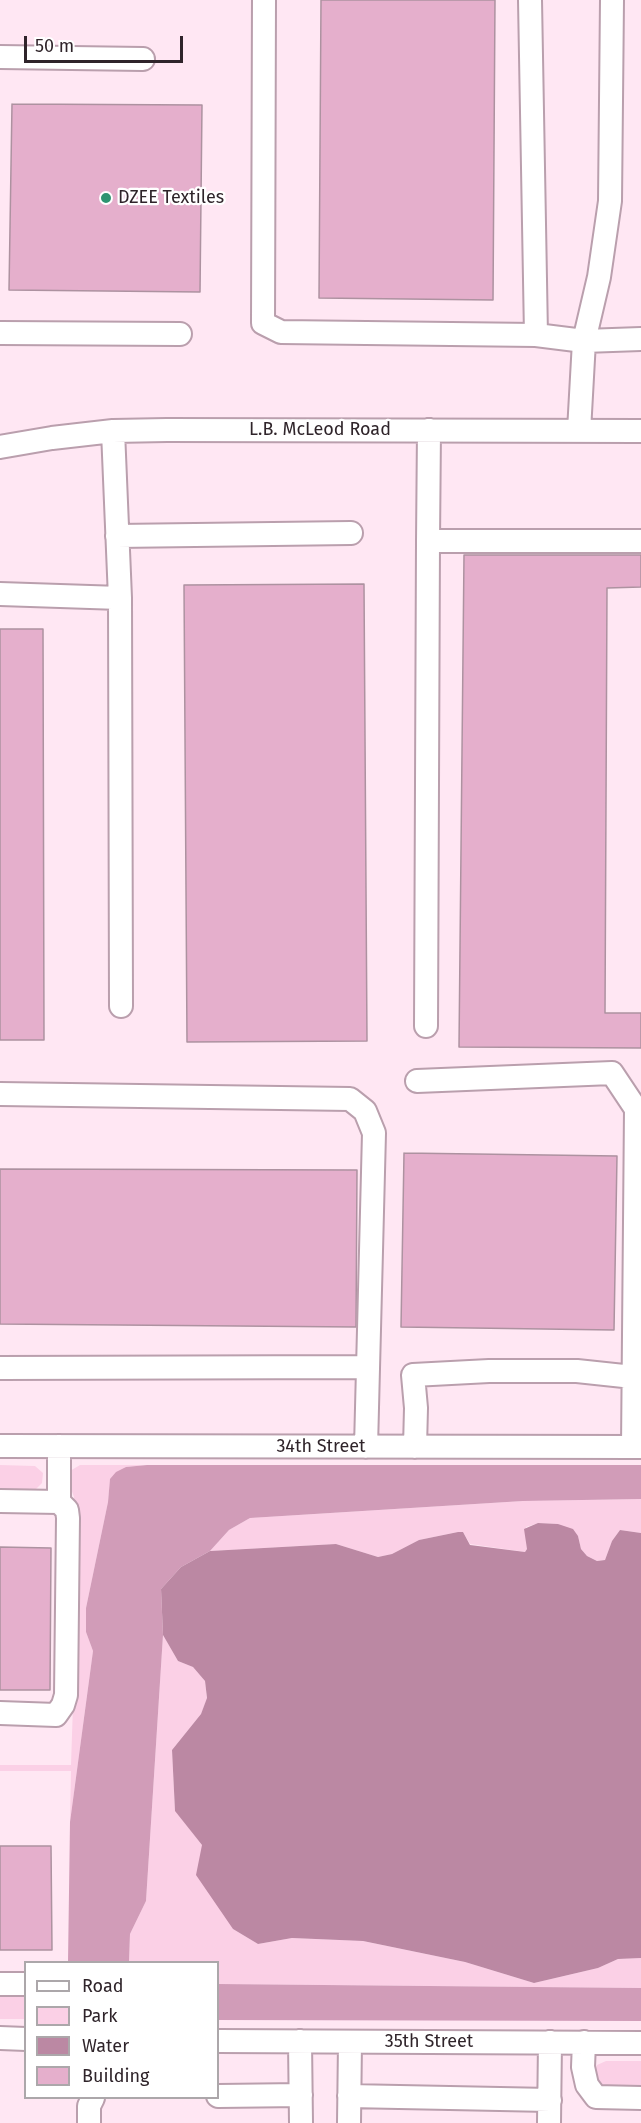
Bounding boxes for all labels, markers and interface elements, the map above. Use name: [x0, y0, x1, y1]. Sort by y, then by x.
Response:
scale bar: [27, 24, 186, 62]
text: 50 m: [35, 35, 74, 57]
place label: DZEE Textiles: [118, 187, 224, 209]
marker: DZEE Textiles: [99, 191, 113, 205]
street label: L.B. McLeod Road: [249, 419, 391, 441]
street label: 34th Street: [276, 1436, 366, 1458]
legend: [24, 1961, 219, 2099]
text: Road: [82, 1975, 124, 1997]
text: Park: [82, 2005, 117, 2027]
street label: 35th Street: [385, 2031, 473, 2053]
text: Water: [82, 2035, 129, 2057]
text: Building: [82, 2065, 149, 2087]

